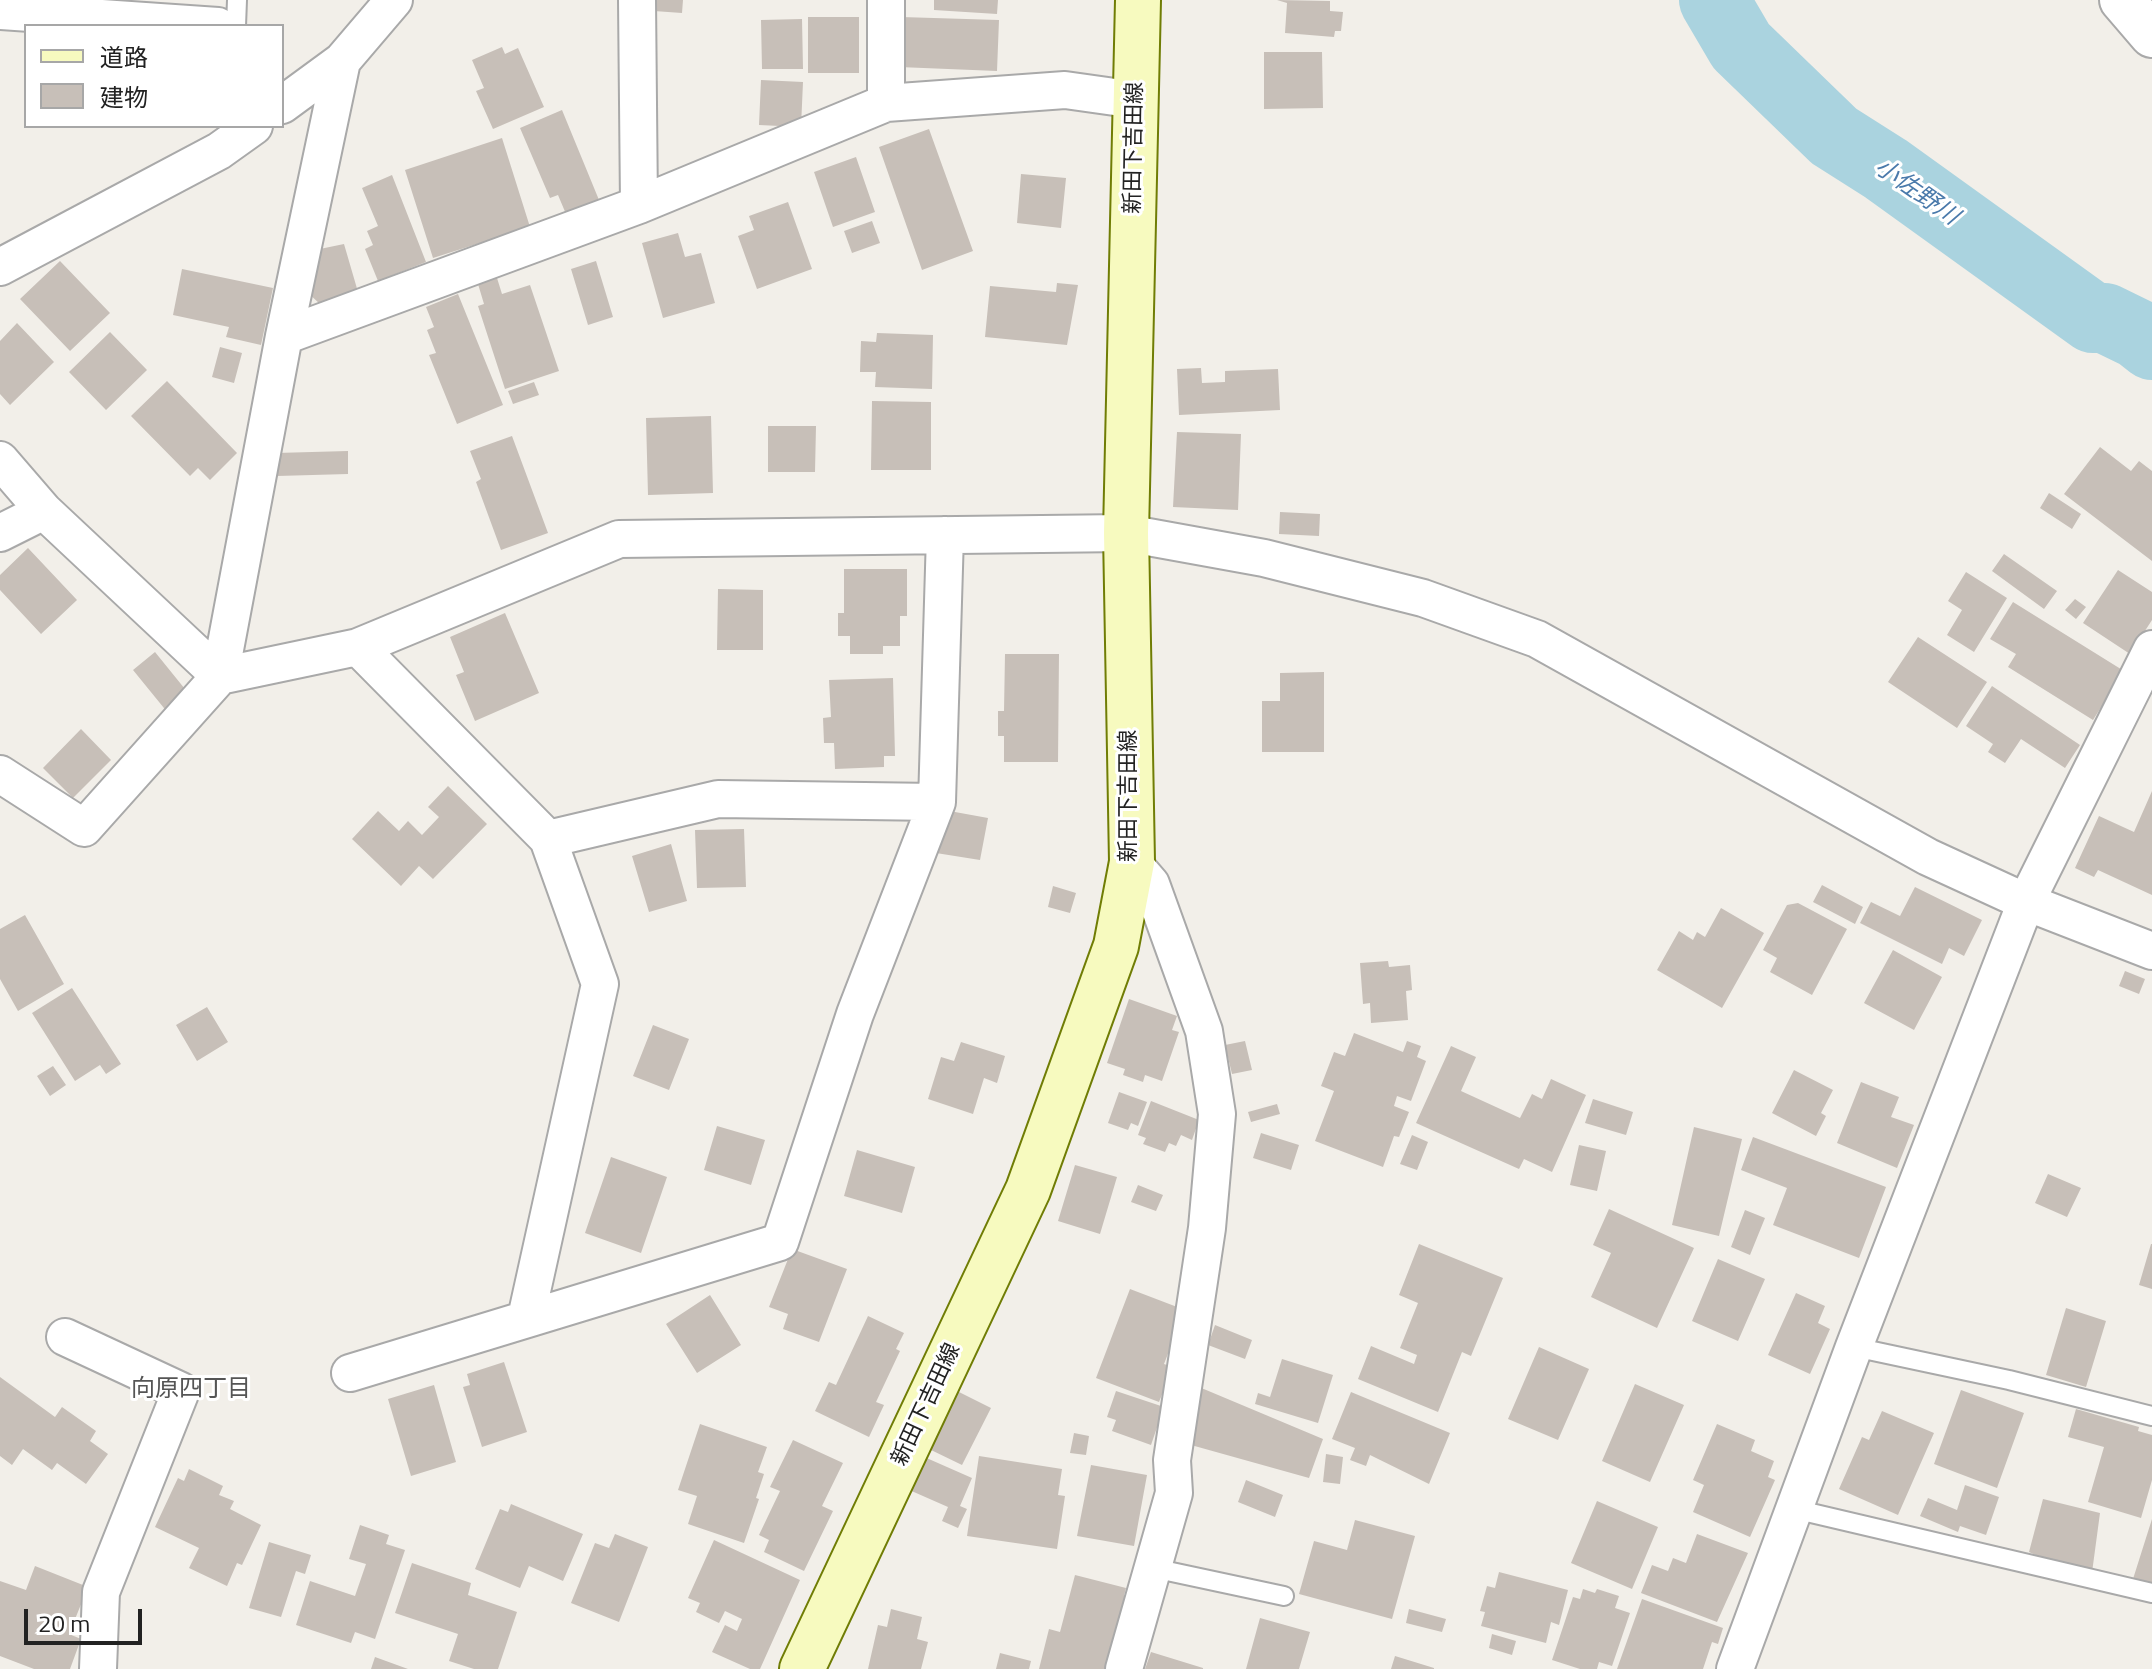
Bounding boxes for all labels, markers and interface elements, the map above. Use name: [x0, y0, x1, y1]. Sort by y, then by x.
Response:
legend: [24, 24, 284, 128]
text: 道路: [100, 39, 148, 75]
text: 建物: [100, 79, 148, 115]
street label: 新田下吉田線: [1121, 82, 1149, 214]
water label: 小佐野川: [1868, 154, 1964, 232]
street label: 新田下吉田線: [1117, 730, 1143, 862]
street label: 新田下吉田線: [887, 1340, 967, 1470]
district label: 向原四丁目: [131, 1376, 251, 1404]
scale bar: [28, 1593, 146, 1643]
text: 20 m: [38, 1605, 90, 1641]

